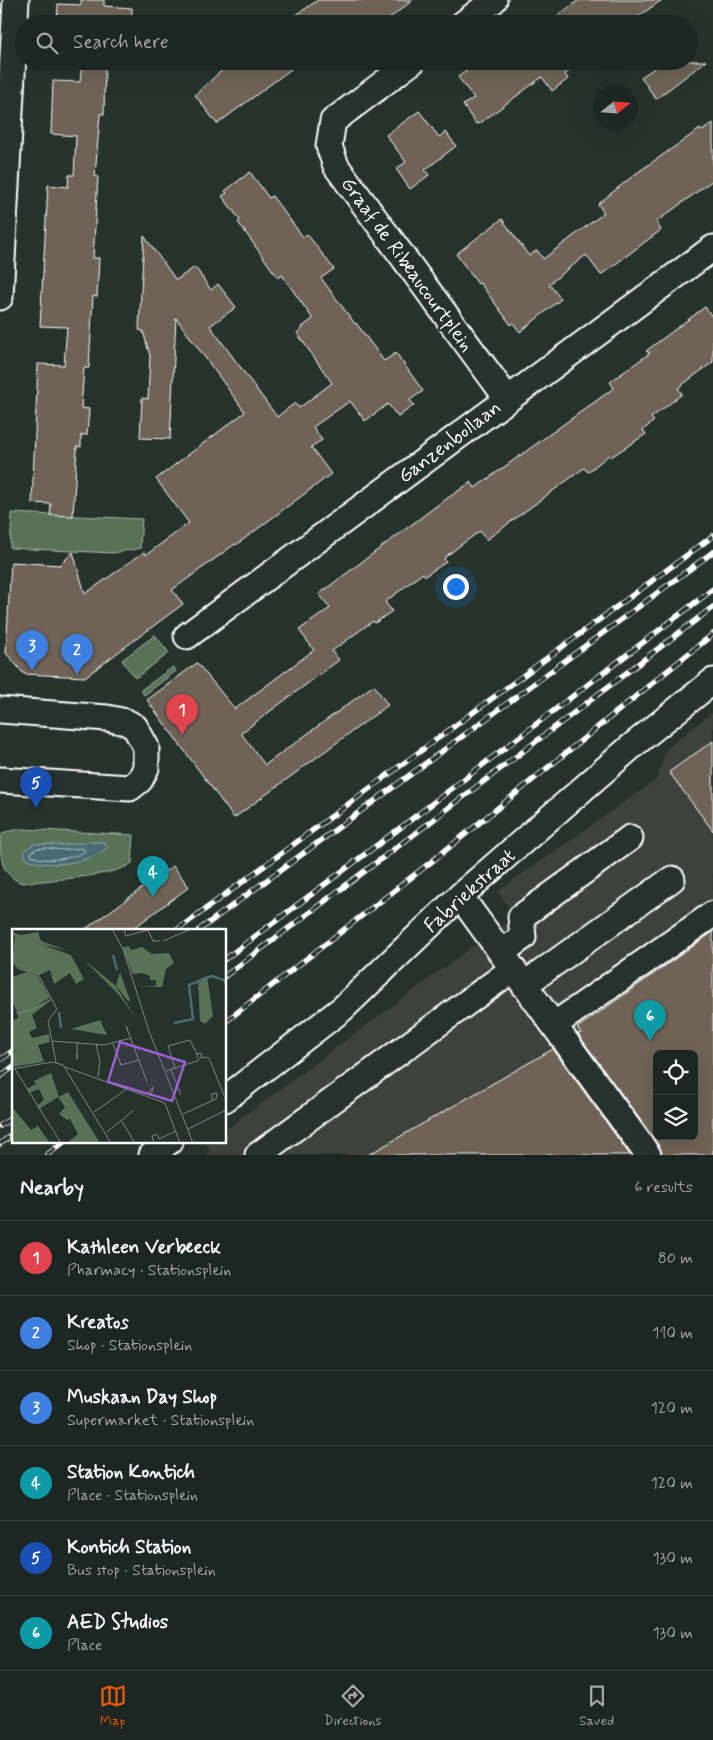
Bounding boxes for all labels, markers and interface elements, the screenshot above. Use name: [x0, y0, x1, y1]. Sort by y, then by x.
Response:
search box: [15, 15, 698, 70]
icon: search: [33, 29, 61, 57]
text: Search here: [73, 30, 169, 55]
north arrow: [593, 85, 638, 130]
street label: Graaf de Ribeaucourtplein: [334, 172, 479, 358]
street label: Ganzenbollaan: [393, 394, 507, 490]
your location: [443, 574, 469, 600]
pin: 3: [16, 630, 48, 671]
pin: 2: [61, 634, 93, 675]
pin: 1: [166, 694, 198, 735]
pin: 5: [20, 767, 52, 808]
street label: Fabriekstraat: [418, 843, 522, 939]
pin: 4: [137, 856, 169, 897]
inset map: [12, 929, 226, 1142]
pin: 6: [634, 1000, 666, 1041]
map controls: [653, 1050, 698, 1140]
button: locate: [653, 1050, 698, 1095]
button: layers: [653, 1095, 698, 1140]
text: Nearby: [20, 1174, 84, 1202]
text: 6 results: [634, 1177, 693, 1198]
text: Kathleen Verbeeck: [67, 1235, 221, 1260]
text: 1: [32, 1248, 40, 1269]
text: 80 m: [658, 1248, 693, 1269]
text: Pharmacy · Stationsplein: [67, 1260, 231, 1281]
text: Kreatos: [67, 1310, 129, 1335]
text: 2: [32, 1323, 40, 1344]
text: 110 m: [652, 1323, 693, 1344]
text: Shop · Stationsplein: [67, 1335, 192, 1356]
text: Muskaan Day Shop: [67, 1385, 217, 1410]
text: 3: [32, 1398, 40, 1419]
text: 120 m: [651, 1398, 693, 1419]
text: Supermarket · Stationsplein: [67, 1410, 254, 1431]
text: Station Kontich: [67, 1460, 195, 1485]
text: 4: [31, 1473, 41, 1494]
text: 120 m: [651, 1473, 693, 1494]
text: Place · Stationsplein: [67, 1485, 198, 1506]
text: Kontich Station: [67, 1535, 191, 1560]
text: 5: [31, 1548, 41, 1569]
text: 130 m: [652, 1548, 693, 1569]
text: Bus stop · Stationsplein: [67, 1560, 216, 1581]
text: AED Studios: [67, 1610, 168, 1635]
text: 6: [32, 1623, 40, 1644]
text: 130 m: [652, 1623, 693, 1644]
text: Place: [67, 1635, 102, 1656]
tab: Map: [99, 1682, 127, 1730]
tab: Directions: [324, 1682, 382, 1730]
tab: Saved: [579, 1682, 614, 1730]

